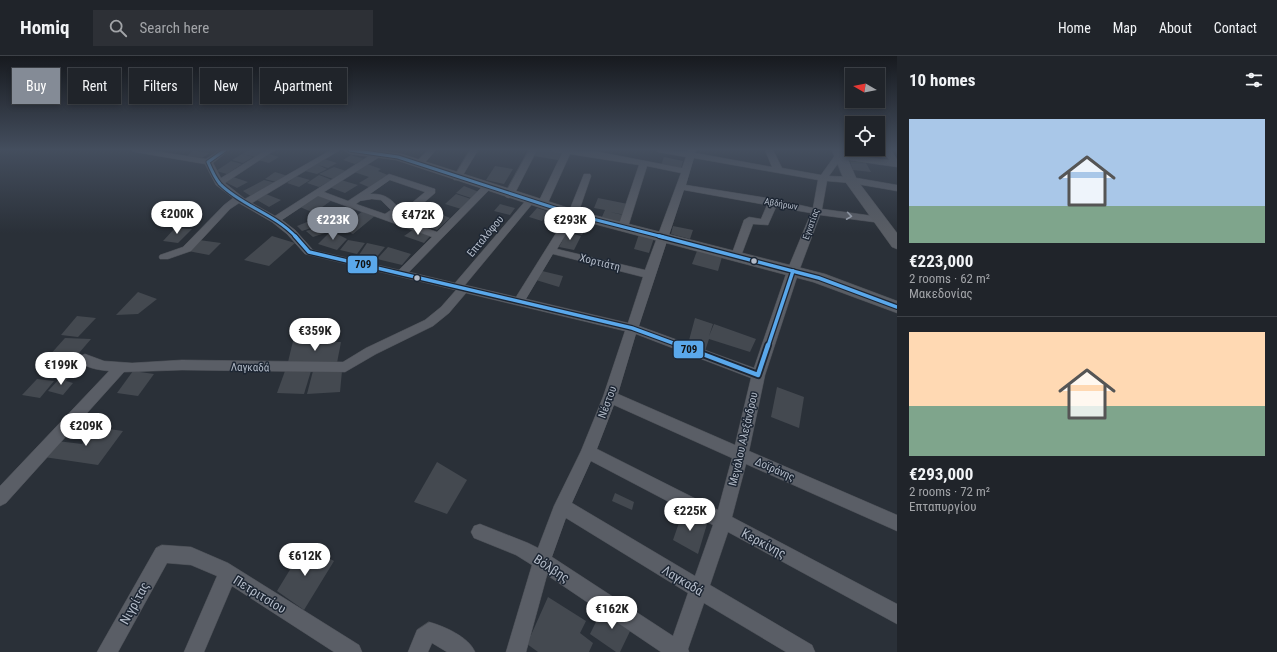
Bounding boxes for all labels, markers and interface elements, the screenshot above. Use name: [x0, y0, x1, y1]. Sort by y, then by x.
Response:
search box: [93, 10, 373, 46]
text: Homiq: [20, 16, 69, 39]
icon: search: [107, 17, 129, 39]
text: Search here: [139, 19, 209, 37]
text: Home: [1058, 20, 1091, 36]
text: Map: [1113, 20, 1137, 36]
text: About: [1159, 20, 1192, 36]
text: Contact: [1214, 20, 1257, 36]
chip: Buy: [12, 68, 60, 104]
chip: Rent: [68, 68, 121, 104]
chip: Filters: [129, 68, 192, 104]
chip: New: [200, 68, 252, 104]
chip: Apartment: [260, 68, 347, 104]
north arrow: [845, 68, 885, 108]
map controls: [845, 68, 885, 156]
icon: filters: [1243, 69, 1265, 91]
text: 10 homes: [909, 70, 975, 90]
button: locate: [845, 116, 885, 156]
icon: home: [1051, 145, 1123, 217]
street label: Αβδήρων: [764, 196, 799, 212]
pin: €200K: [149, 201, 205, 235]
pin: €472K: [390, 202, 446, 236]
text: €200K: [160, 206, 194, 221]
pin: €223K: [305, 207, 361, 241]
text: €472K: [401, 207, 435, 222]
pin: €293K: [542, 207, 598, 241]
street label: Εγνατίας: [801, 207, 821, 241]
one-way arrow: [846, 211, 852, 220]
text: €223K: [316, 212, 350, 227]
text: €293K: [553, 212, 587, 227]
street label: Επταλόφου: [464, 213, 506, 260]
street label: Χορτιάτη: [578, 251, 621, 274]
text: €223,000: [909, 251, 973, 271]
line badge: 709: [347, 255, 378, 274]
unlabelled marker: [749, 256, 759, 266]
text: 709: [355, 258, 371, 271]
text: 2 rooms · 62 m²: [909, 271, 990, 286]
unlabelled marker: [412, 273, 422, 283]
text: Μακεδονίας: [909, 286, 973, 301]
pin: €359K: [287, 318, 343, 352]
text: €359K: [298, 323, 332, 338]
line badge: 709: [673, 340, 704, 359]
text: 709: [681, 343, 697, 356]
pin: €199K: [33, 352, 89, 386]
text: €199K: [44, 357, 78, 372]
icon: home: [1051, 358, 1123, 430]
street label: Λαγκαδά: [231, 361, 270, 374]
street label: Νέστου: [596, 384, 619, 420]
street label: Μεγάλου Αλεξάνδρου: [726, 391, 761, 487]
pin: €209K: [58, 413, 114, 447]
text: €209K: [69, 418, 103, 433]
street label: Δοϊράνης: [753, 455, 797, 484]
text: €293,000: [909, 464, 973, 484]
text: 2 rooms · 72 m²: [909, 484, 990, 499]
pin: €225K: [662, 498, 718, 532]
text: Επταπυργίου: [909, 499, 976, 514]
text: €225K: [673, 503, 707, 518]
street label: Κερκίνης: [739, 526, 789, 561]
pin: €612K: [277, 543, 333, 577]
text: €612K: [288, 548, 322, 563]
street label: Βόλβης: [531, 551, 572, 585]
street label: Λαγκαδά: [659, 562, 707, 599]
street label: Πετριτσίου: [231, 572, 289, 616]
street label: Νιγρίτας: [117, 579, 152, 627]
pin: €162K: [584, 596, 640, 630]
text: €162K: [595, 601, 629, 616]

